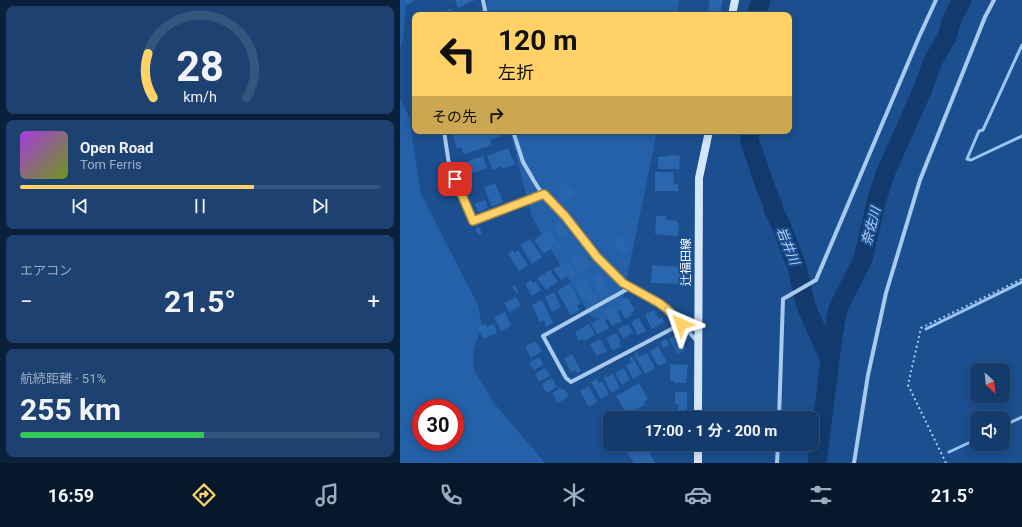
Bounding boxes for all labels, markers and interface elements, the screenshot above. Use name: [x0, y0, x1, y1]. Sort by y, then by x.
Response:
text: 120 m: [498, 24, 577, 57]
icon: left: [432, 28, 484, 80]
text: 28: [176, 42, 224, 91]
text: 左折: [498, 62, 534, 83]
text: km/h: [183, 89, 217, 105]
icon: right: [485, 104, 507, 126]
text: その先: [432, 108, 477, 126]
text: Open Road: [80, 139, 154, 157]
text: Tom Ferris: [80, 157, 142, 172]
pin: [438, 162, 472, 196]
icon: arrive: [444, 168, 466, 190]
icon: previous: [69, 195, 91, 217]
icon: pause: [189, 195, 211, 217]
icon: next: [309, 195, 331, 217]
water label: 奈佐川: [859, 203, 884, 247]
water label: 岩井川: [774, 225, 803, 269]
street label: 辻福田線: [679, 238, 693, 286]
text: エアコン: [20, 263, 72, 278]
text: 21.5°: [164, 284, 236, 319]
text: −: [20, 289, 33, 314]
text: +: [368, 289, 380, 314]
position arrow: [660, 303, 702, 345]
north arrow: [970, 363, 1010, 403]
map controls: [970, 363, 1010, 451]
text: 航続距離 · 51%: [20, 371, 106, 386]
text: 255 km: [20, 392, 121, 427]
speed limit sign: 30: [412, 399, 464, 451]
button: sound: [970, 411, 1010, 451]
text: 17:00 · 1 分 · 200 m: [645, 422, 777, 440]
icon: directions: [190, 481, 218, 509]
icon: music: [313, 481, 341, 509]
icon: phone: [437, 481, 465, 509]
icon: climate: [560, 481, 588, 509]
icon: car: [684, 481, 712, 509]
icon: filters: [807, 481, 835, 509]
text: 16:59: [48, 485, 94, 506]
text: 21.5°: [931, 485, 974, 506]

